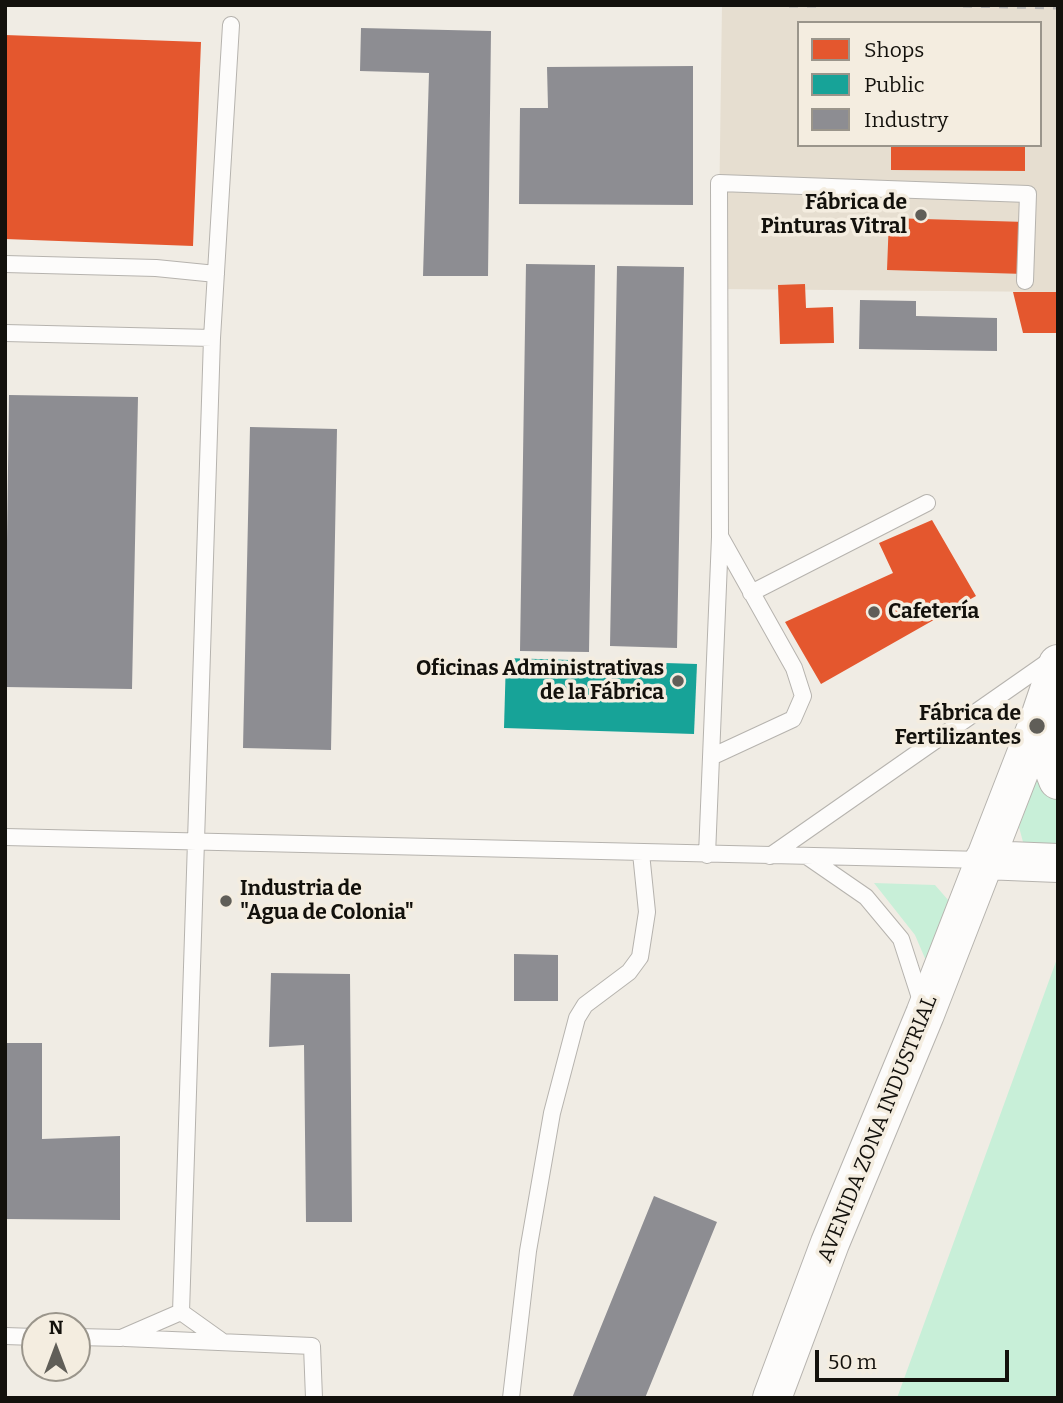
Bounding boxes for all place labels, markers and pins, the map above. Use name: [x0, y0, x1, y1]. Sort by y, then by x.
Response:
place label: Fábrica de Pinturas Vitral: [761, 190, 907, 240]
marker: Fábrica de Pinturas Vitral: [913, 207, 929, 223]
place label: Cafetería: [888, 599, 979, 625]
marker: Cafetería: [866, 604, 882, 620]
place label: Oficinas Administrativas de la Fábrica: [416, 656, 664, 706]
marker: Oficinas Administrativas de la Fábrica: [670, 673, 686, 689]
place label: Fábrica de Fertilizantes: [895, 701, 1021, 751]
marker: Fábrica de Fertilizantes: [1027, 716, 1047, 736]
place label: Industria de "Agua de Colonia": [240, 876, 414, 926]
marker: Industria de "Agua de Colonia": [218, 893, 234, 909]

